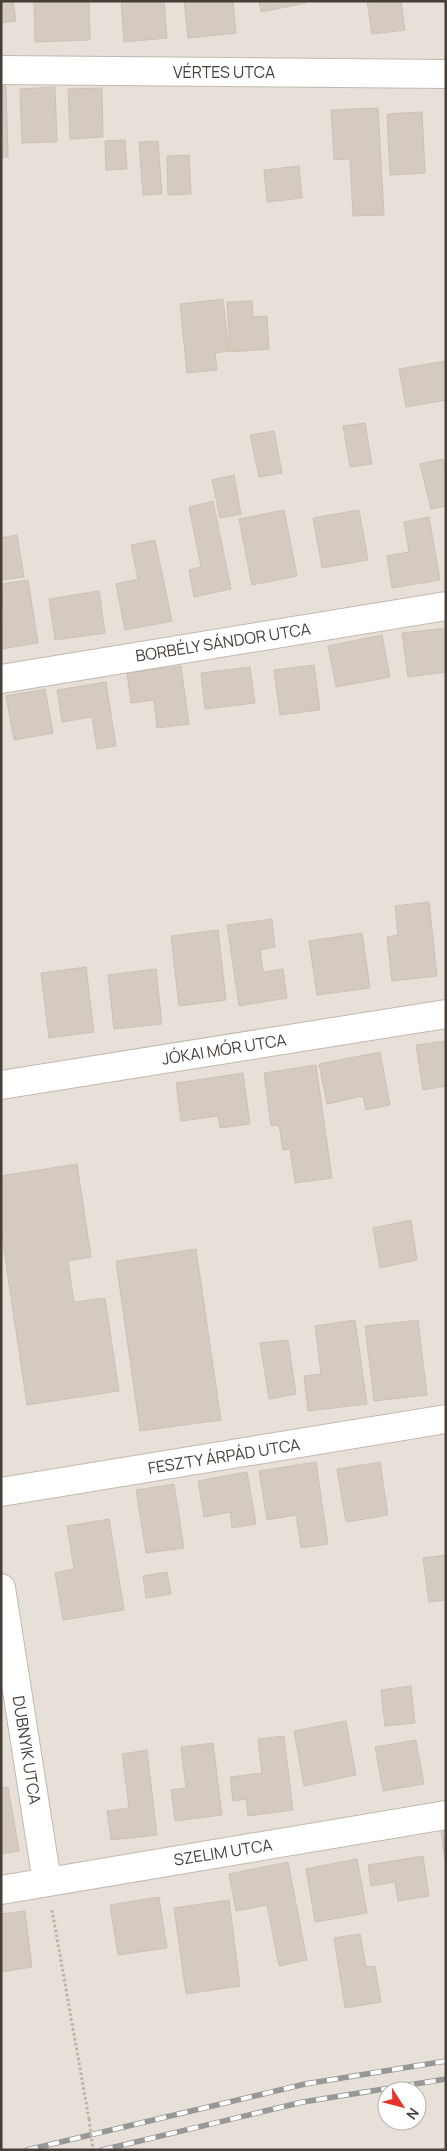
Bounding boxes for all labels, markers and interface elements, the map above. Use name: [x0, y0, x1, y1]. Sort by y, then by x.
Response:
street label: VÉRTES UTCA: [173, 61, 275, 83]
street label: BORBÉLY SÁNDOR UTCA: [134, 617, 312, 667]
street label: JÓKAI MÓR UTCA: [160, 1028, 288, 1070]
street label: FESZTY ÁRPÁD UTCA: [146, 1433, 302, 1479]
street label: DUBNYIK UTCA: [8, 1694, 46, 1806]
street label: SZELIM UTCA: [172, 1833, 274, 1871]
north arrow: [377, 2081, 427, 2131]
text: N: [402, 2104, 424, 2124]

